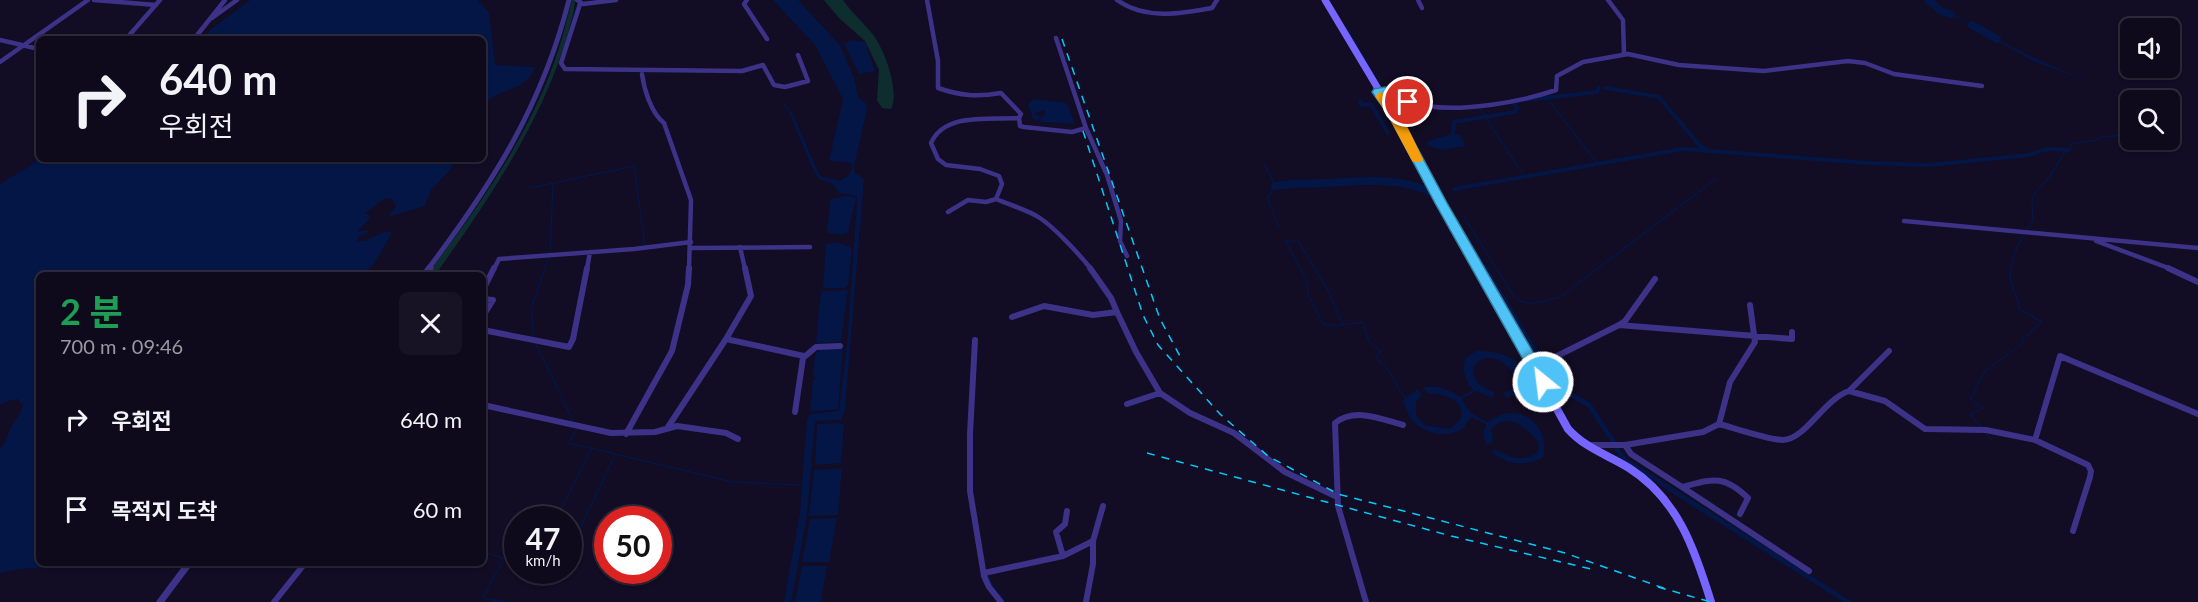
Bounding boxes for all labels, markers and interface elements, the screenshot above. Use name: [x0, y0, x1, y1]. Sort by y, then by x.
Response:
map controls: [2120, 18, 2180, 150]
button: sound: [2120, 18, 2180, 78]
text: 640 m: [159, 54, 277, 104]
icon: right: [60, 60, 138, 138]
pin: [1382, 76, 1433, 127]
icon: arrive: [1391, 85, 1424, 118]
button: search: [2120, 90, 2180, 150]
text: 우회전: [159, 109, 234, 142]
text: 2 분: [60, 289, 123, 333]
button: close: [399, 292, 462, 355]
text: 700 m · 09:46: [60, 334, 183, 358]
position arrow: [1511, 350, 1575, 414]
icon: right: [60, 403, 93, 436]
text: 640 m: [400, 406, 462, 433]
text: 우회전: [111, 407, 172, 434]
icon: arrive: [60, 493, 93, 526]
text: 60 m: [413, 496, 462, 523]
text: 목적지 도착: [111, 497, 218, 524]
speed limit sign: 50: [594, 506, 672, 584]
text: 47: [526, 520, 560, 556]
text: km/h: [525, 551, 561, 569]

